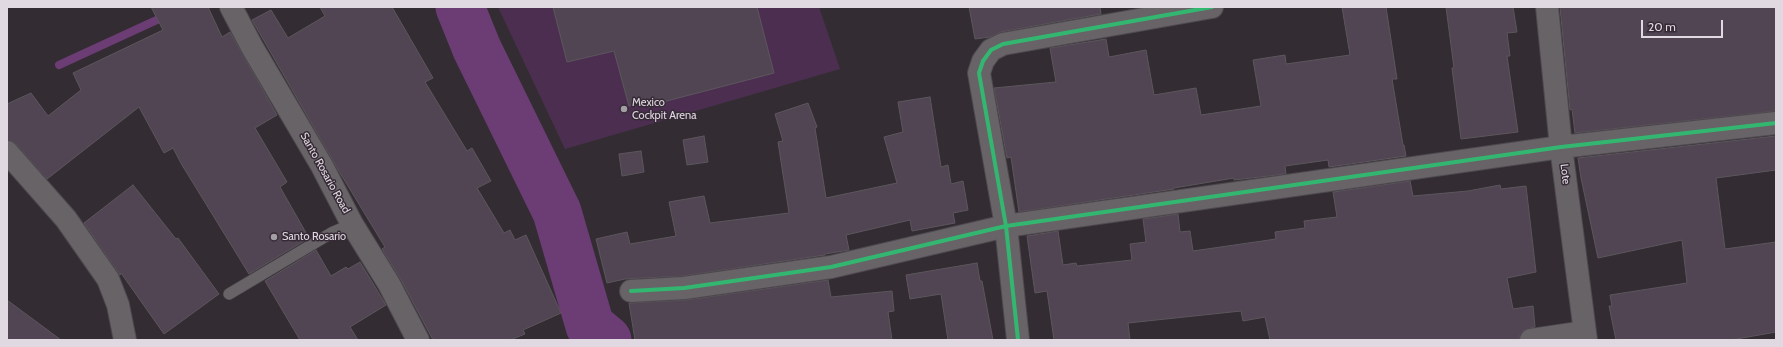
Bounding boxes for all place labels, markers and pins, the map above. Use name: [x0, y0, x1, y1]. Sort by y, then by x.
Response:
place label: Mexico Cockpit Arena: [632, 96, 696, 122]
marker: Mexico Cockpit Arena: [619, 104, 629, 114]
place label: Santo Rosario: [282, 230, 346, 244]
marker: Santo Rosario: [269, 232, 279, 242]

